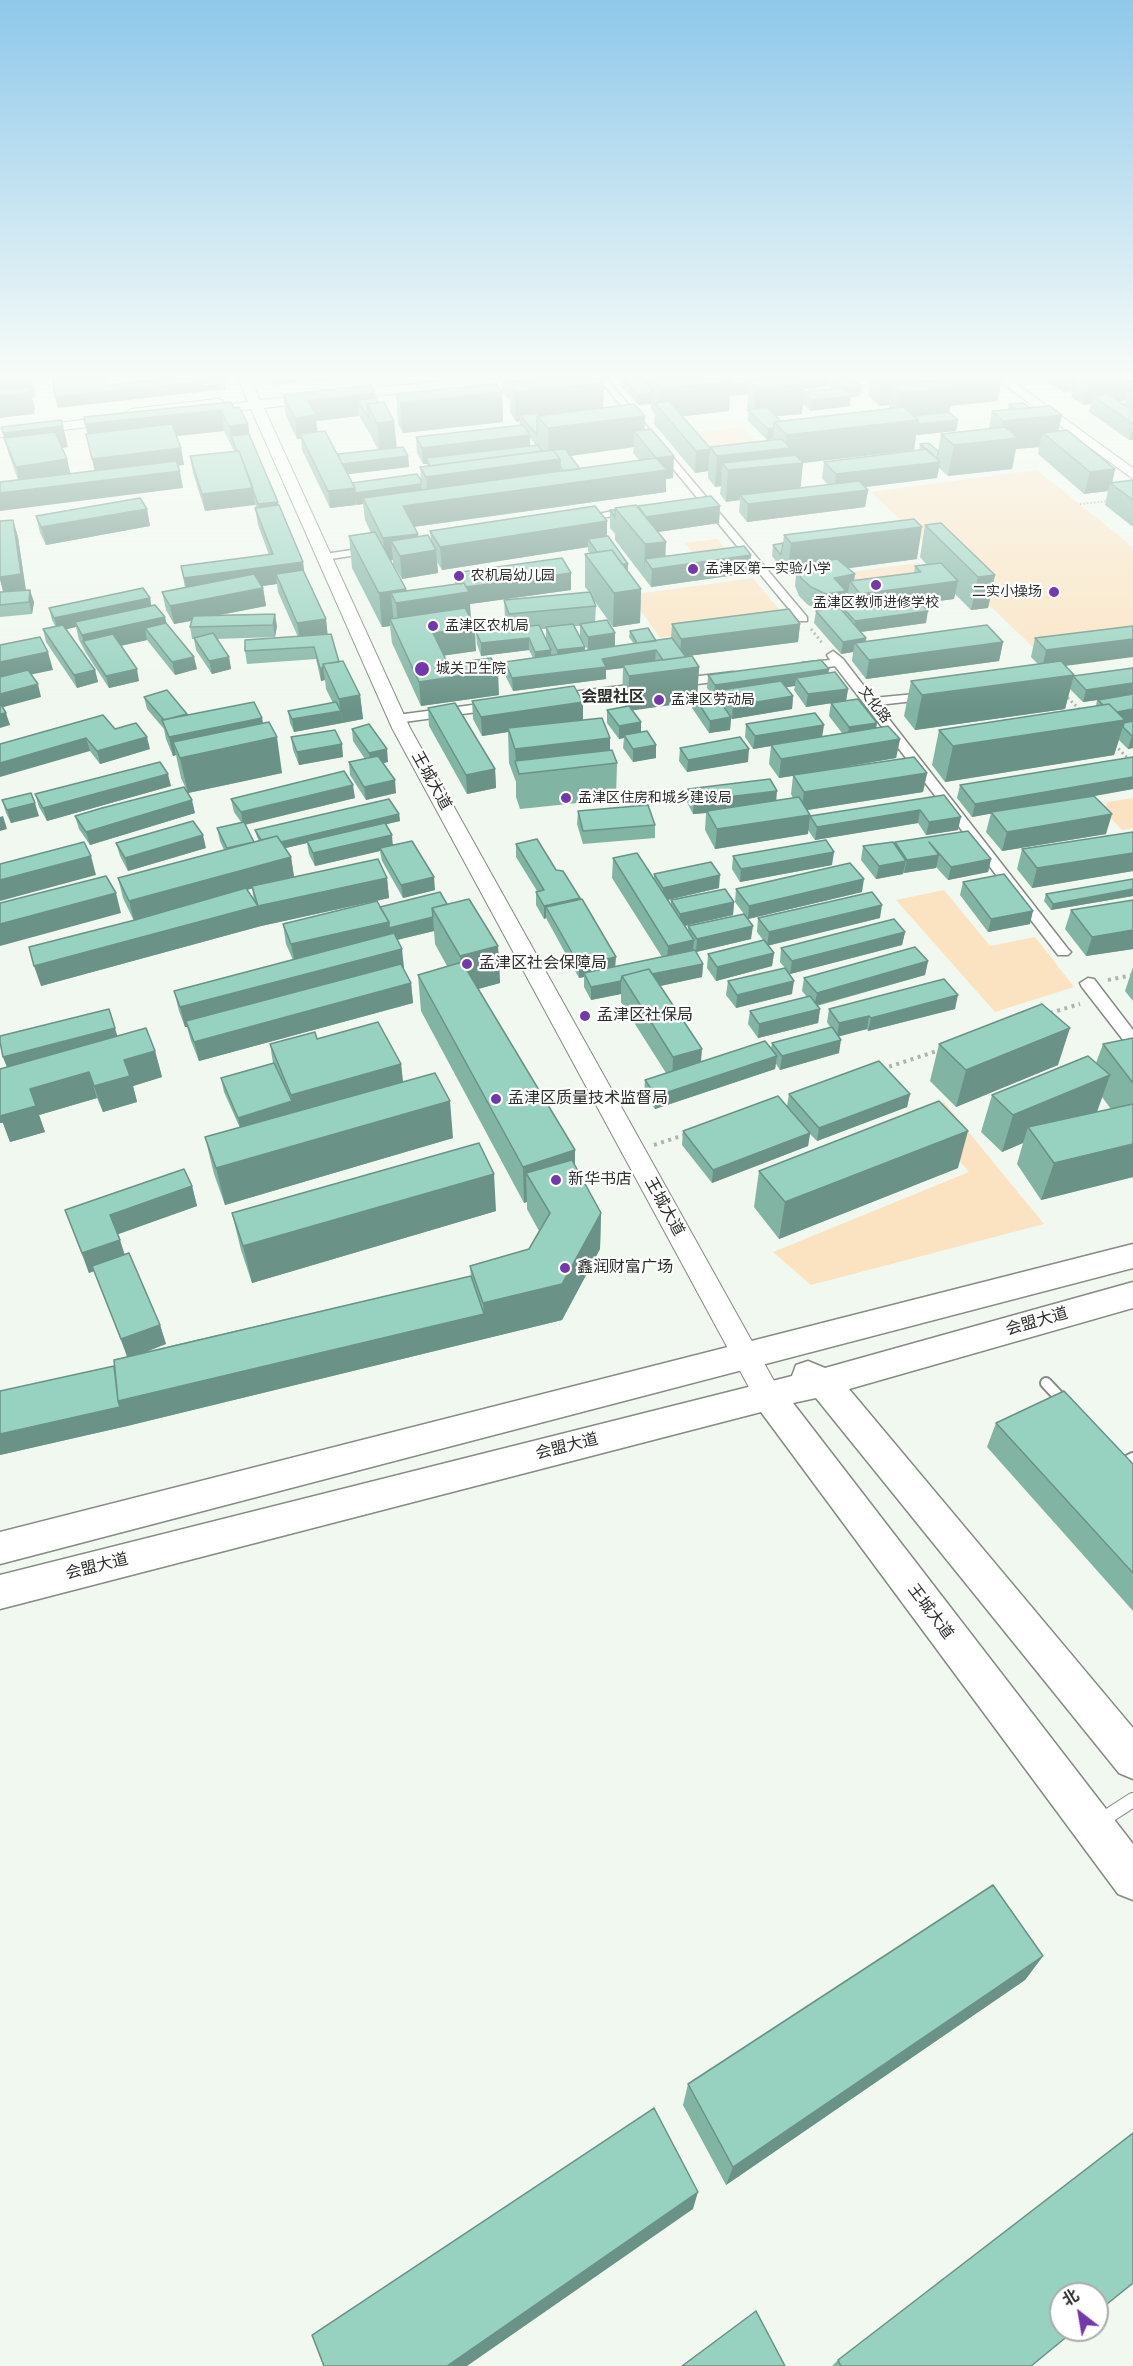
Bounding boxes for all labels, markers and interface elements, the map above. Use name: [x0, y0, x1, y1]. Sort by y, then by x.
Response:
place label: 孟津区第一实验小学: [705, 561, 831, 577]
marker: 孟津区第一实验小学: [686, 562, 700, 576]
place label: 农机局幼儿园: [471, 568, 555, 584]
marker: 农机局幼儿园: [452, 569, 466, 583]
marker: 孟津区教师进修学校: [869, 578, 883, 592]
place label: 二实小操场: [972, 584, 1042, 600]
marker: 二实小操场: [1047, 585, 1061, 599]
place label: 孟津区教师进修学校: [813, 595, 939, 611]
place label: 孟津区农机局: [445, 618, 529, 634]
marker: 孟津区农机局: [426, 619, 440, 633]
marker: 城关卫生院: [413, 660, 431, 678]
place label: 城关卫生院: [436, 661, 506, 677]
street label: 文化路: [854, 683, 894, 727]
district label: 会盟社区: [581, 688, 645, 708]
place label: 孟津区劳动局: [671, 692, 755, 708]
marker: 孟津区劳动局: [652, 693, 666, 707]
street label: 王城大道: [407, 748, 455, 814]
place label: 孟津区住房和城乡建设局: [578, 790, 732, 806]
marker: 孟津区住房和城乡建设局: [559, 791, 573, 805]
place label: 孟津区社会保障局: [479, 954, 607, 974]
marker: 孟津区社会保障局: [460, 957, 474, 971]
place label: 孟津区社保局: [597, 1006, 693, 1026]
marker: 孟津区社保局: [578, 1009, 592, 1023]
place label: 孟津区质量技术监督局: [508, 1089, 668, 1109]
marker: 孟津区质量技术监督局: [489, 1092, 503, 1106]
place label: 新华书店: [568, 1170, 632, 1190]
marker: 新华书店: [549, 1173, 563, 1187]
street label: 王城大道: [640, 1174, 688, 1240]
place label: 鑫润财富广场: [577, 1258, 673, 1278]
marker: 鑫润财富广场: [558, 1261, 572, 1275]
street label: 会盟大道: [1004, 1304, 1070, 1340]
street label: 会盟大道: [534, 1430, 600, 1464]
street label: 会盟大道: [64, 1550, 130, 1584]
street label: 王城大道: [903, 1581, 957, 1643]
north arrow: [1049, 2282, 1109, 2342]
text: 北: [1059, 2286, 1082, 2309]

